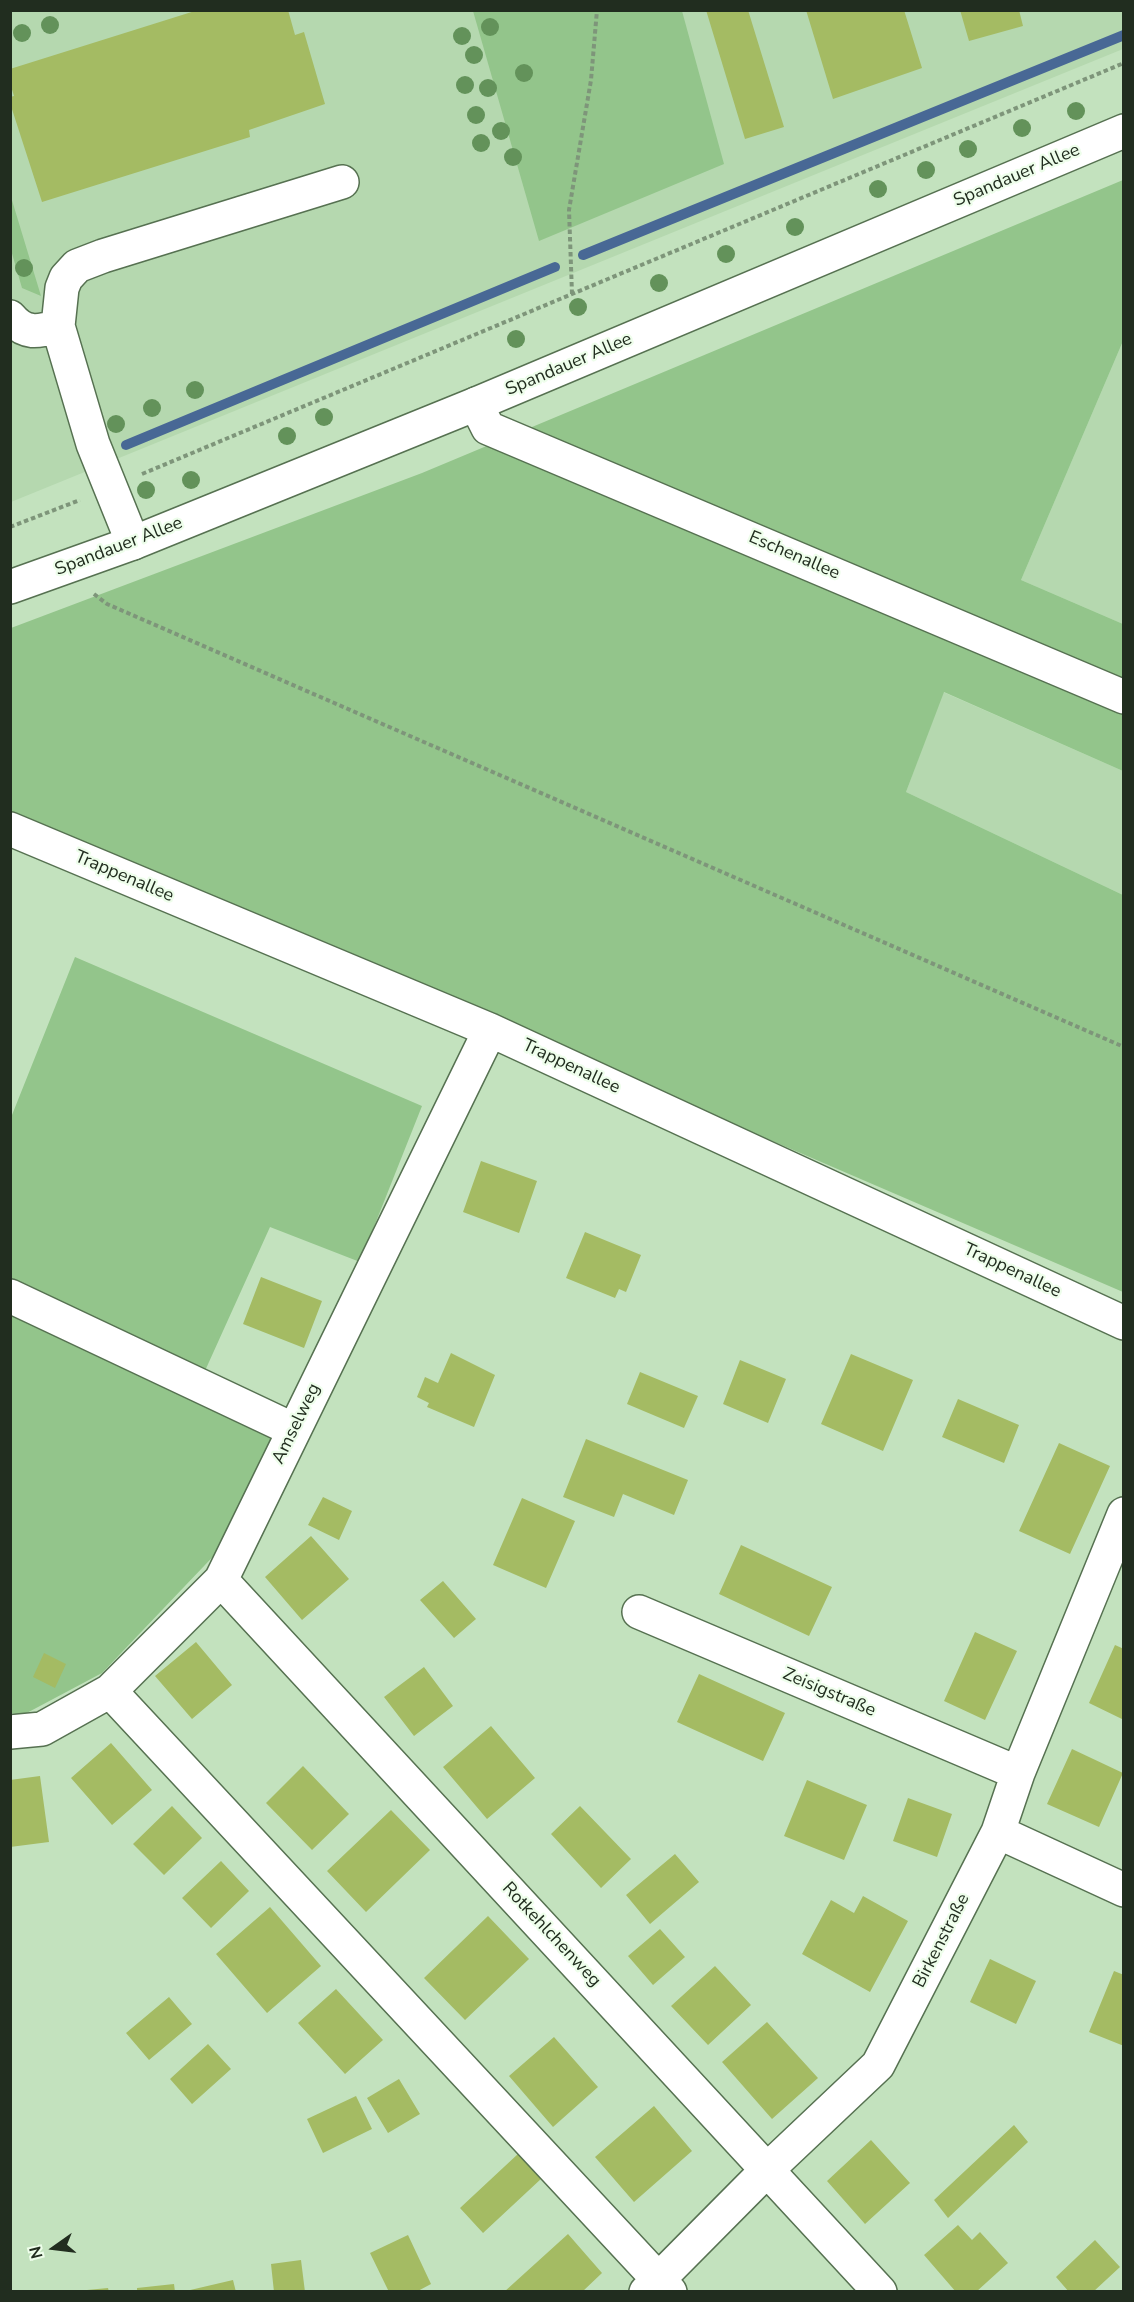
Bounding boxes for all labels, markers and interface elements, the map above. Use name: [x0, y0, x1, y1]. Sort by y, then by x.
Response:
street label: Spandauer Allee: [951, 140, 1083, 212]
street label: Spandauer Allee: [503, 329, 635, 401]
street label: Spandauer Allee: [52, 513, 186, 581]
street label: Eschenallee: [745, 527, 843, 585]
street label: Trappenallee: [71, 846, 177, 908]
street label: Trappenallee: [519, 1035, 623, 1099]
street label: Trappenallee: [960, 1239, 1064, 1303]
street label: Amselweg: [268, 1380, 326, 1468]
street label: Zeisigstraße: [779, 1664, 879, 1722]
street label: Rotkehlchenweg: [497, 1878, 605, 1992]
street label: Birkenstraße: [909, 1890, 975, 1992]
north arrow: [24, 2218, 84, 2278]
text: N: [24, 2244, 49, 2261]

